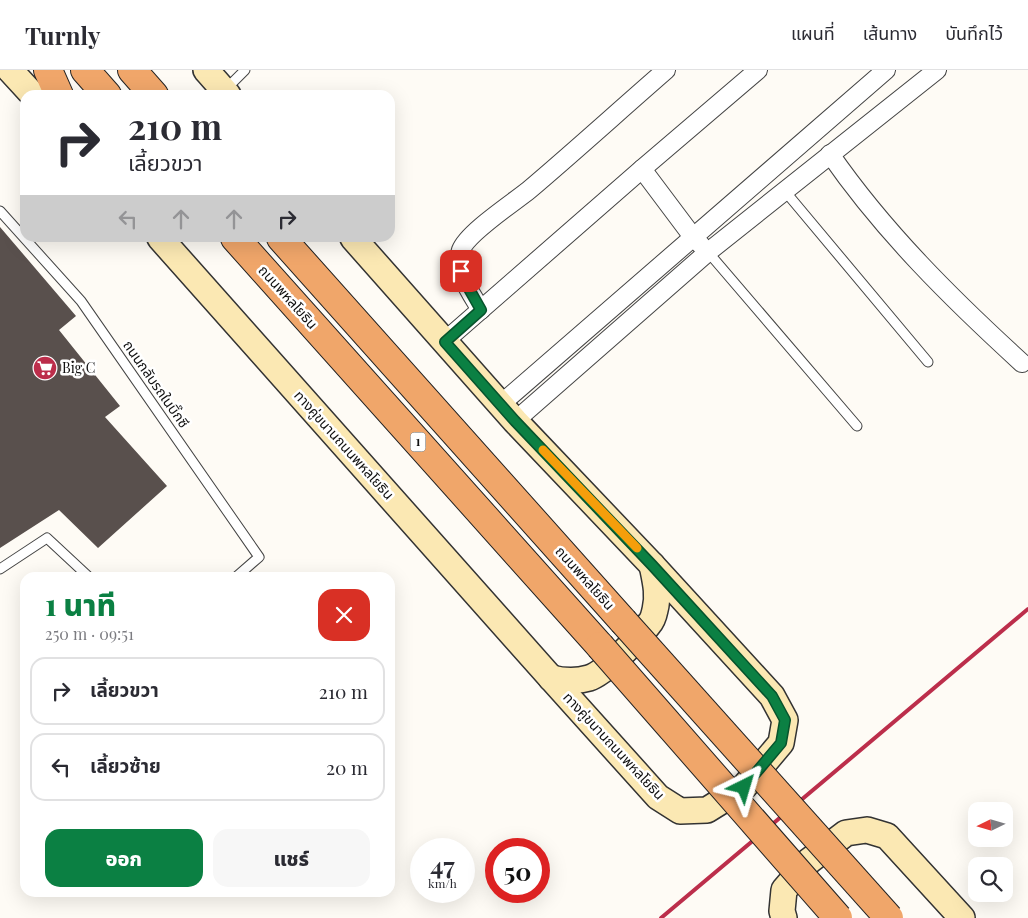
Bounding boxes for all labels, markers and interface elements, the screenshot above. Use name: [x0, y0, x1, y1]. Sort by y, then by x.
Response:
text: Turnly: [25, 19, 100, 51]
text: แผนที่: [791, 21, 835, 45]
text: เส้นทาง: [863, 21, 917, 45]
text: บันทึกไว้: [945, 21, 1003, 45]
text: 210 m: [128, 102, 222, 149]
icon: right: [45, 110, 110, 175]
text: เลี้ยวขวา: [128, 147, 203, 177]
icon: left: [114, 205, 142, 233]
icon: ahead: [167, 205, 195, 233]
icon: ahead: [220, 205, 248, 233]
icon: right: [273, 205, 301, 233]
pin: [440, 250, 482, 292]
icon: arrive: [447, 257, 475, 285]
street label: ถนนพหลโยธิน: [255, 261, 322, 333]
street label: ถนนกลับรถในบิ๊กซี: [119, 336, 194, 431]
supermarket icon: Big C: [32, 355, 58, 381]
place label: Big C: [62, 358, 95, 377]
street label: ทางคู่ขนานถนนพหลโยธิน: [290, 386, 399, 503]
road number: 1: [410, 432, 426, 452]
street label: ถนนพหลโยธิน: [552, 542, 619, 614]
text: 1 นาที: [45, 584, 116, 624]
button: close: [318, 589, 370, 641]
text: 250 m · 09:51: [45, 623, 134, 644]
text: เลี้ยวขวา: [90, 676, 159, 702]
icon: right: [47, 677, 75, 705]
text: 210 m: [319, 678, 368, 704]
street label: ทางคู่ขนานถนนพหลโยธิน: [559, 688, 669, 804]
text: เลี้ยวซ้าย: [90, 752, 161, 778]
icon: left: [47, 753, 75, 781]
text: 20 m: [326, 754, 368, 780]
position arrow: [717, 760, 769, 812]
north arrow: [968, 802, 1012, 848]
map controls: [968, 802, 1013, 902]
button: ออก: [45, 829, 203, 887]
button: แชร์: [213, 829, 370, 887]
speed limit sign: 50: [485, 838, 550, 903]
text: 47: [430, 848, 455, 881]
button: search: [968, 857, 1013, 902]
text: km/h: [428, 875, 457, 891]

